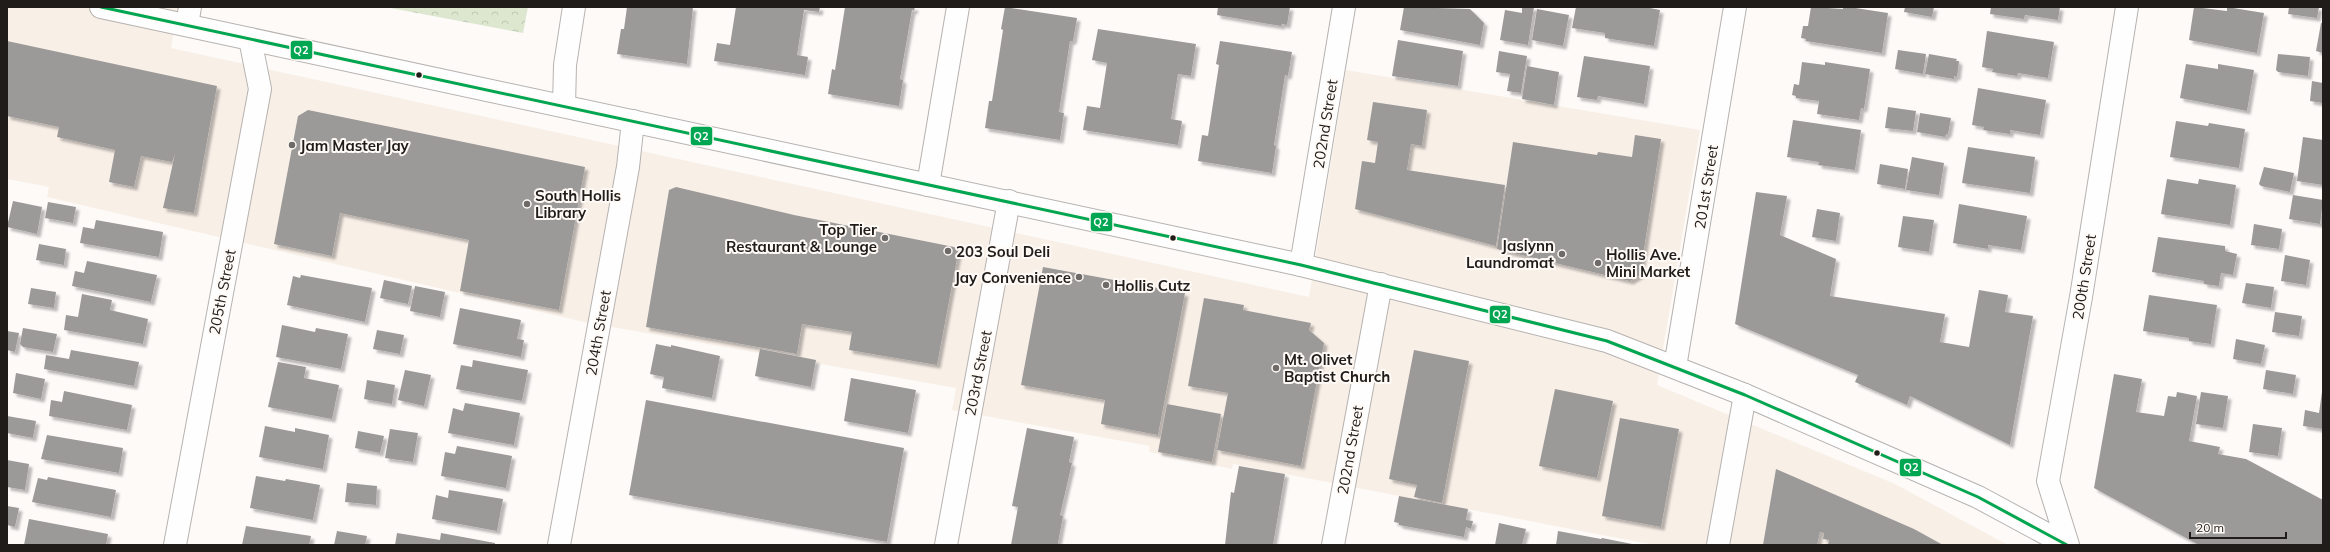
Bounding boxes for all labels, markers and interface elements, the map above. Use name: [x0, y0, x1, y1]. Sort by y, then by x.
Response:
line badge: Q2: [290, 40, 313, 60]
text: Q2: [293, 43, 309, 57]
unlabelled marker: [414, 70, 424, 80]
street label: 202nd Street: [1309, 78, 1341, 170]
line badge: Q2: [690, 126, 713, 146]
text: Q2: [693, 129, 709, 143]
place label: Jam Master Jay: [300, 136, 410, 155]
marker: Jam Master Jay: [287, 140, 297, 150]
street label: 201st Street: [1690, 144, 1722, 230]
place label: South Hollis Library: [535, 186, 621, 222]
marker: South Hollis Library: [522, 199, 532, 209]
line badge: Q2: [1090, 212, 1113, 232]
text: Q2: [1093, 215, 1109, 229]
place label: Top Tier Restaurant & Lounge: [726, 220, 877, 256]
marker: Top Tier Restaurant & Lounge: [880, 233, 890, 243]
unlabelled marker: [1168, 233, 1178, 243]
street label: 200th Street: [2068, 233, 2100, 321]
place label: Jaslynn Laundromat: [1466, 236, 1554, 272]
place label: 203 Soul Deli: [956, 242, 1050, 261]
place label: Hollis Ave. Mini Market: [1606, 245, 1691, 281]
marker: 203 Soul Deli: [943, 246, 953, 256]
street label: 205th Street: [204, 248, 240, 336]
marker: Jaslynn Laundromat: [1557, 249, 1567, 259]
marker: Hollis Ave. Mini Market: [1593, 258, 1603, 268]
place label: Jay Convenience: [954, 268, 1071, 287]
marker: Jay Convenience: [1074, 272, 1084, 282]
place label: Hollis Cutz: [1114, 276, 1191, 295]
marker: Hollis Cutz: [1101, 280, 1111, 290]
street label: 204th Street: [581, 289, 615, 377]
line badge: Q2: [1489, 305, 1511, 324]
text: Q2: [1492, 307, 1508, 321]
street label: 203rd Street: [960, 329, 996, 417]
place label: Mt. Olivet Baptist Church: [1284, 350, 1390, 386]
marker: Mt. Olivet Baptist Church: [1271, 363, 1281, 373]
street label: 202nd Street: [1333, 404, 1367, 496]
unlabelled marker: [1872, 448, 1882, 458]
line badge: Q2: [1899, 458, 1922, 477]
text: Q2: [1903, 460, 1919, 474]
scale bar: [2190, 514, 2286, 540]
text: 20 m: [2196, 520, 2224, 535]

